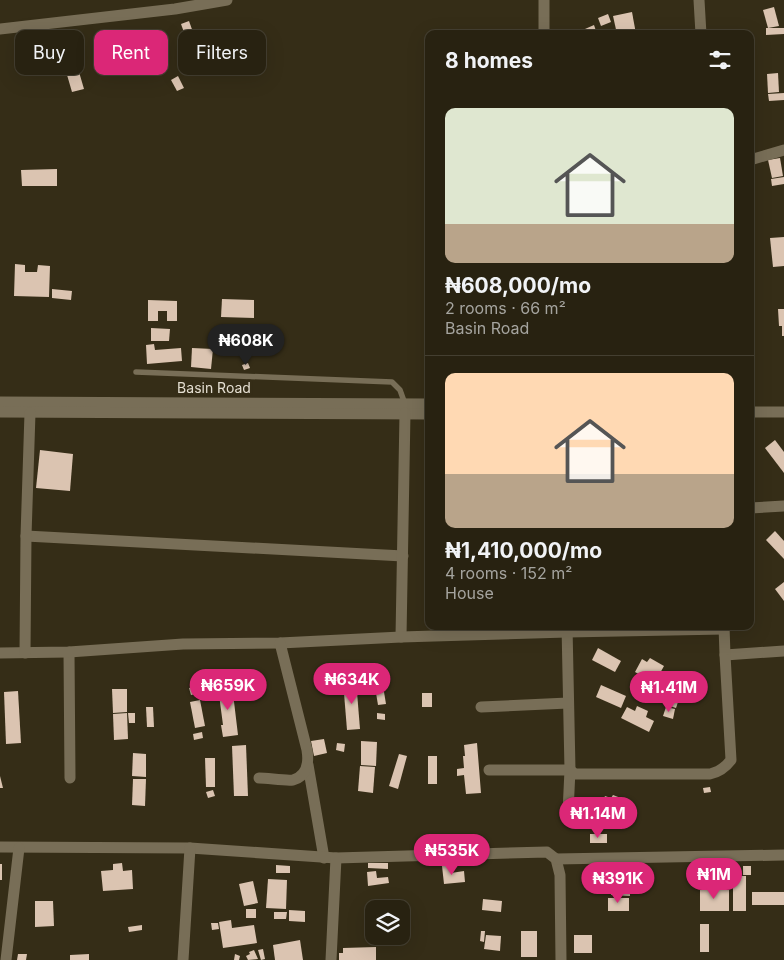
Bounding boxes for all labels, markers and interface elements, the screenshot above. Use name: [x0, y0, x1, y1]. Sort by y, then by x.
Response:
chip: Buy: [15, 30, 84, 75]
chip: Rent: [94, 30, 168, 75]
chip: Filters: [178, 30, 266, 75]
icon: filters: [706, 46, 734, 74]
text: 8 homes: [445, 48, 533, 73]
icon: home: [545, 140, 635, 230]
text: ₦608,000/mo: [445, 273, 591, 298]
text: 2 rooms · 66 m²: [445, 298, 566, 318]
text: Basin Road: [445, 318, 529, 338]
pin: ₦608K: [211, 324, 281, 366]
text: ₦608K: [218, 330, 274, 350]
street label: Basin Road: [177, 379, 251, 396]
icon: home: [545, 406, 635, 496]
text: ₦1,410,000/mo: [445, 538, 602, 563]
text: 4 rooms · 152 m²: [445, 563, 572, 583]
text: House: [445, 583, 494, 603]
pin: ₦634K: [317, 662, 387, 705]
pin: ₦659K: [193, 668, 263, 711]
text: ₦634K: [324, 669, 380, 689]
pin: ₦1.41M: [628, 670, 710, 713]
text: ₦659K: [201, 675, 255, 695]
text: ₦1.41M: [641, 677, 697, 697]
pin: ₦1.14M: [557, 796, 639, 839]
text: ₦1.14M: [570, 803, 626, 823]
pin: ₦535K: [417, 834, 487, 876]
text: ₦535K: [425, 840, 479, 860]
pin: ₦1M: [690, 858, 738, 900]
pin: ₦391K: [583, 862, 653, 904]
text: ₦1M: [697, 864, 731, 884]
text: ₦391K: [592, 868, 644, 888]
map controls: [365, 900, 410, 945]
button: layers: [365, 900, 410, 945]

